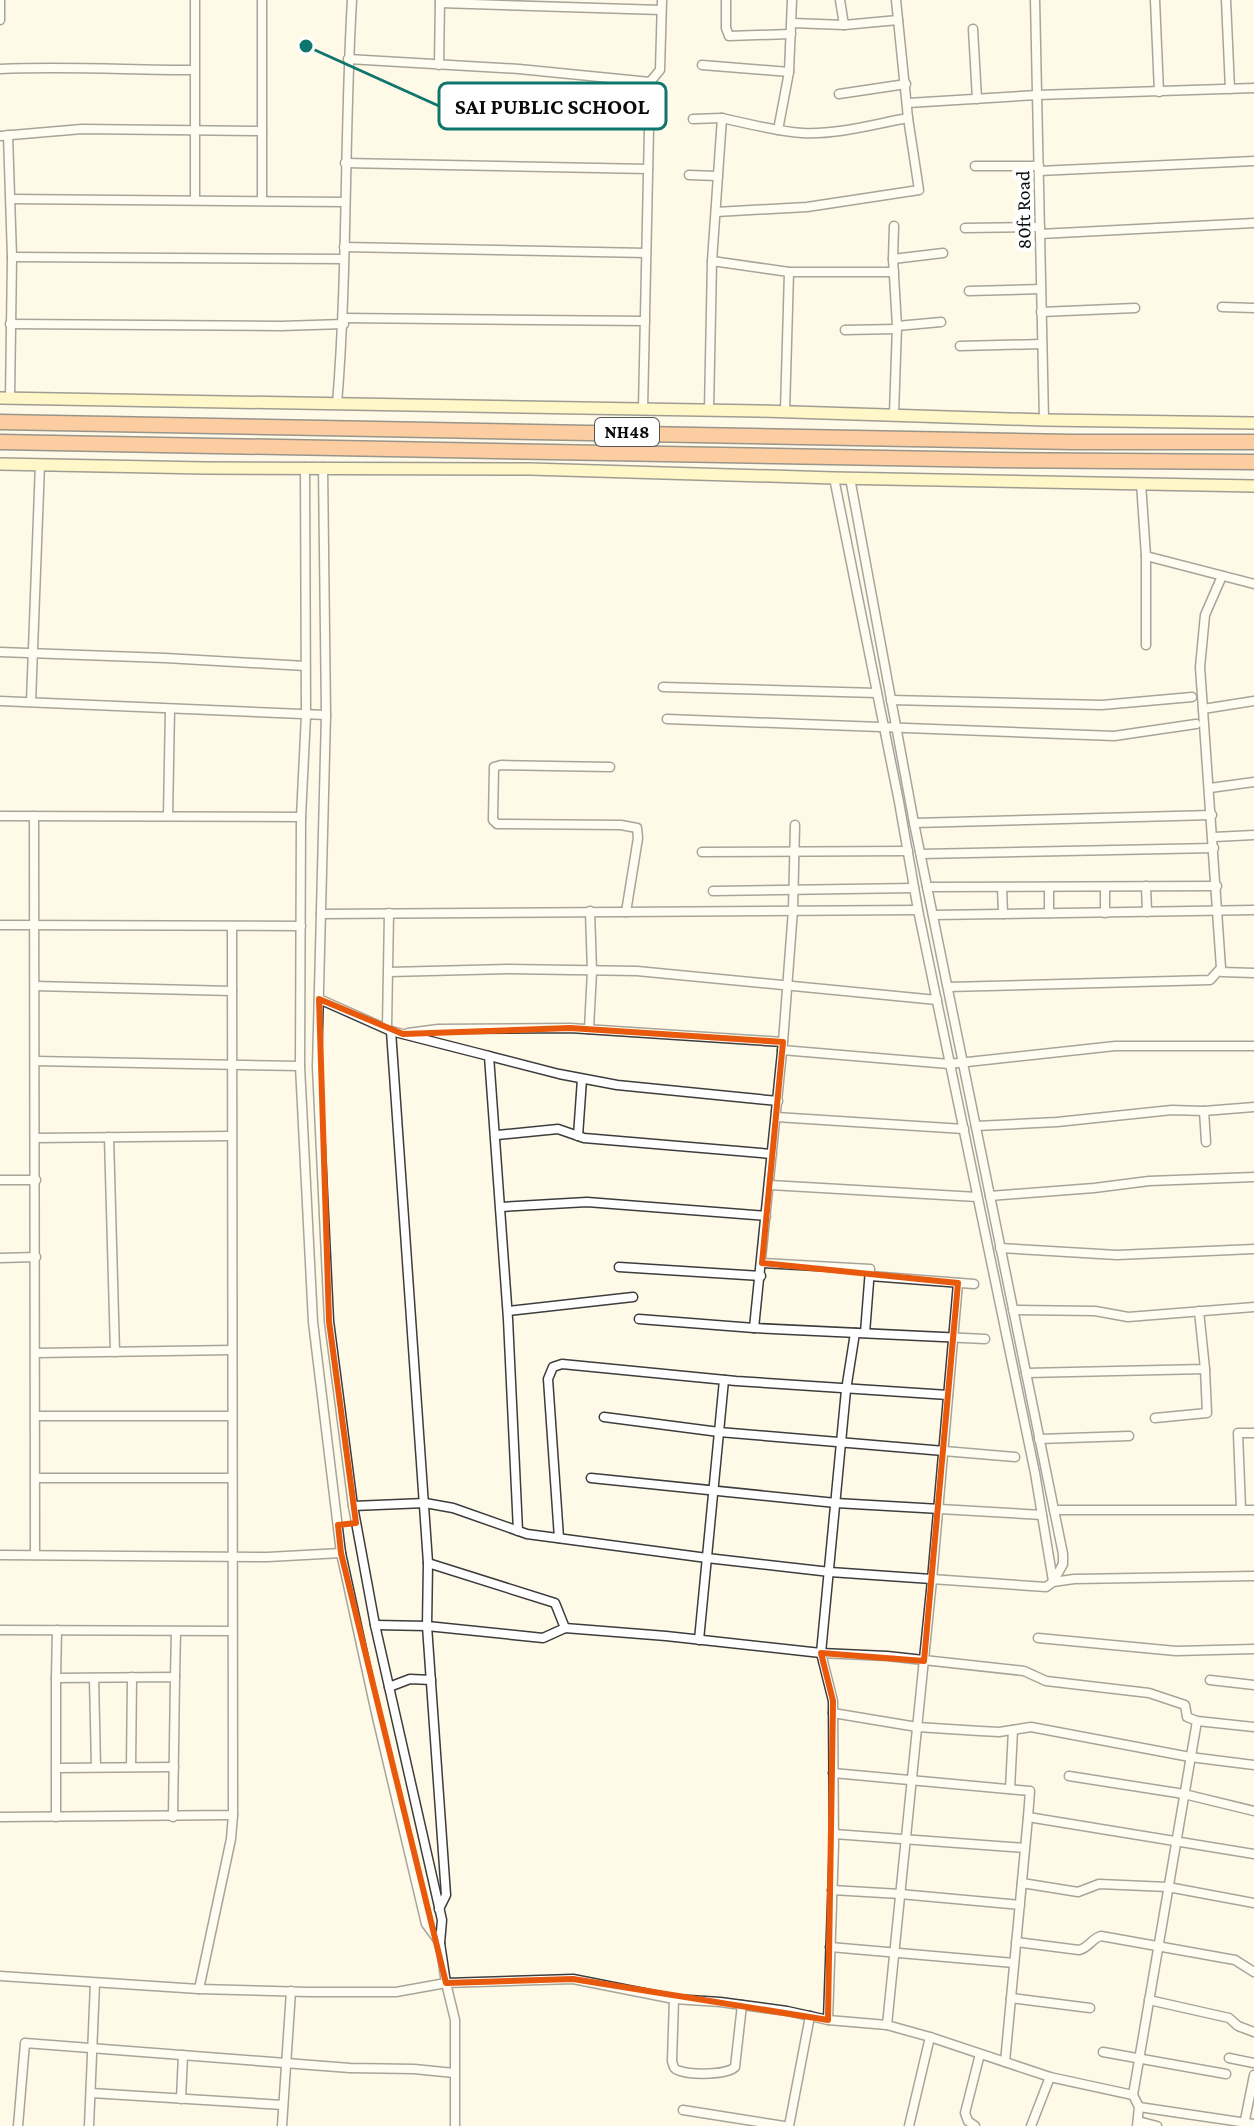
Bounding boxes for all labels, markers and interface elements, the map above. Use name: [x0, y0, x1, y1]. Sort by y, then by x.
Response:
callout: SAI PUBLIC SCHOOL: [439, 83, 666, 129]
text: SAI PUBLIC SCHOOL: [455, 94, 649, 119]
street label: 80ft Road: [1011, 170, 1035, 250]
road number: NH48: [595, 418, 659, 446]

